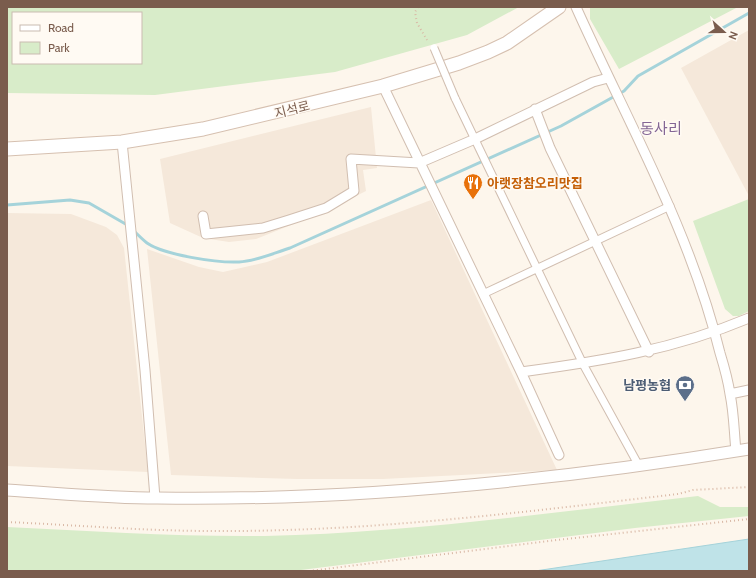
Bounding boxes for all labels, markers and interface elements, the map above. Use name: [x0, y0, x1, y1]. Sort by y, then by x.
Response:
legend: [12, 12, 142, 64]
north arrow: [704, 12, 744, 52]
text: Road: [48, 20, 74, 35]
text: N: [725, 29, 741, 42]
text: Park: [48, 40, 70, 55]
street label: 지석로: [273, 97, 311, 121]
district label: 동사리: [640, 120, 682, 138]
restaurant icon: 아랫장참오리맛집: [462, 172, 484, 200]
place label: 아랫장참오리맛집: [487, 175, 583, 191]
bank icon: 남평농협: [674, 374, 696, 402]
place label: 남평농협: [623, 377, 671, 393]

